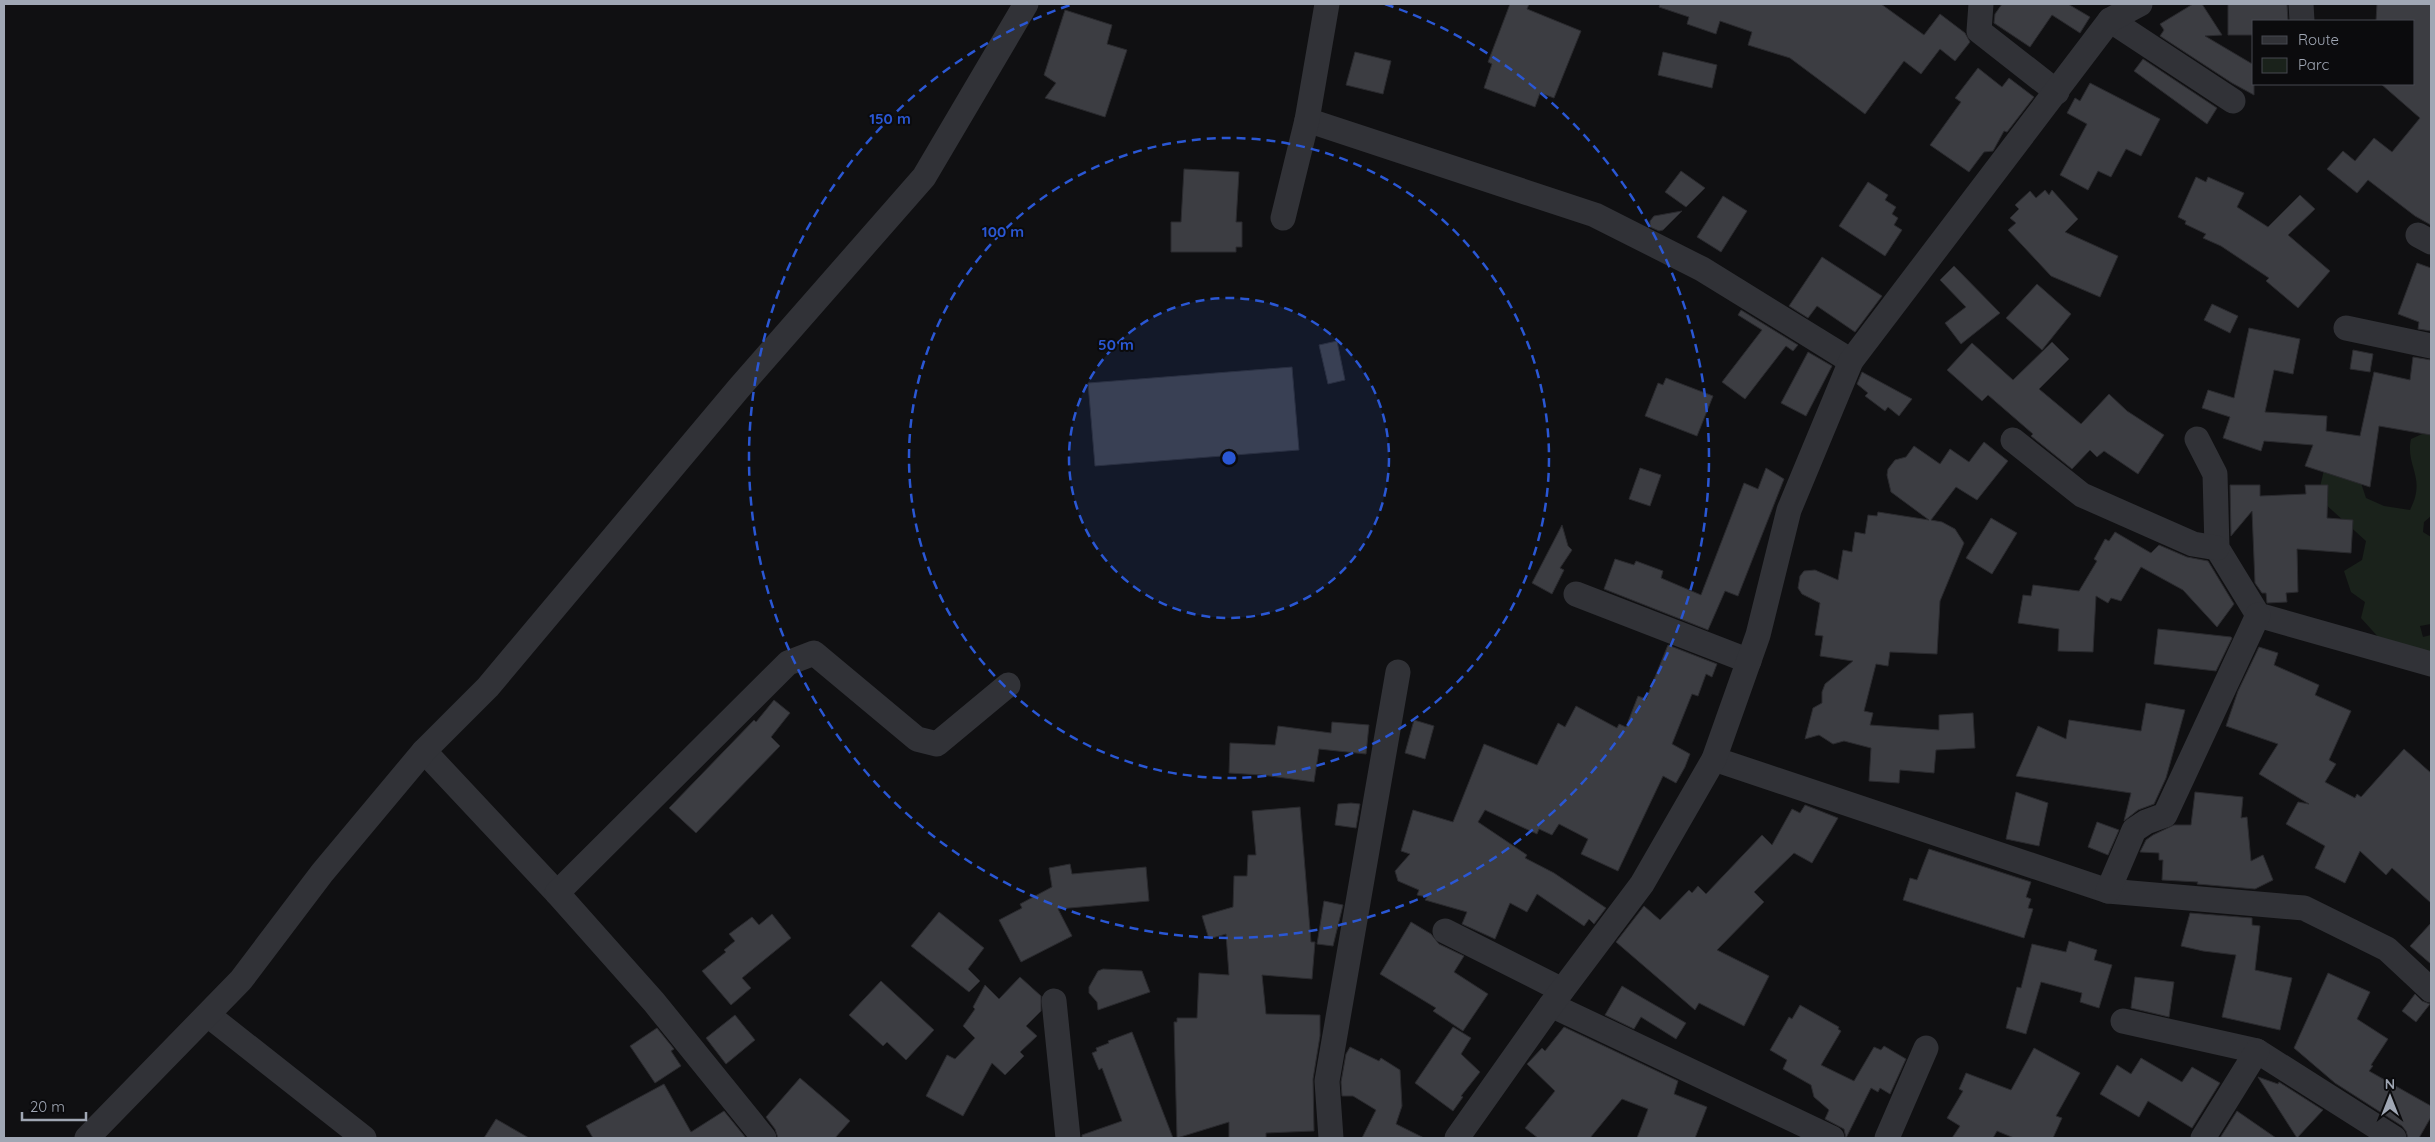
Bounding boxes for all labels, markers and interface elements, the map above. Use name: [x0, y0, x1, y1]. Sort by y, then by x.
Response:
legend: [2252, 20, 2415, 85]
text: Route: [2298, 30, 2339, 49]
text: Parc: [2298, 55, 2329, 74]
text: 150 m: [869, 109, 911, 128]
text: 100 m: [982, 222, 1024, 241]
text: 50 m: [1098, 335, 1134, 354]
centre of rings: [1220, 449, 1238, 467]
north arrow: [2365, 1072, 2415, 1122]
text: N: [2385, 1075, 2395, 1093]
scale bar: [22, 1090, 86, 1122]
text: 20 m: [30, 1097, 65, 1116]

